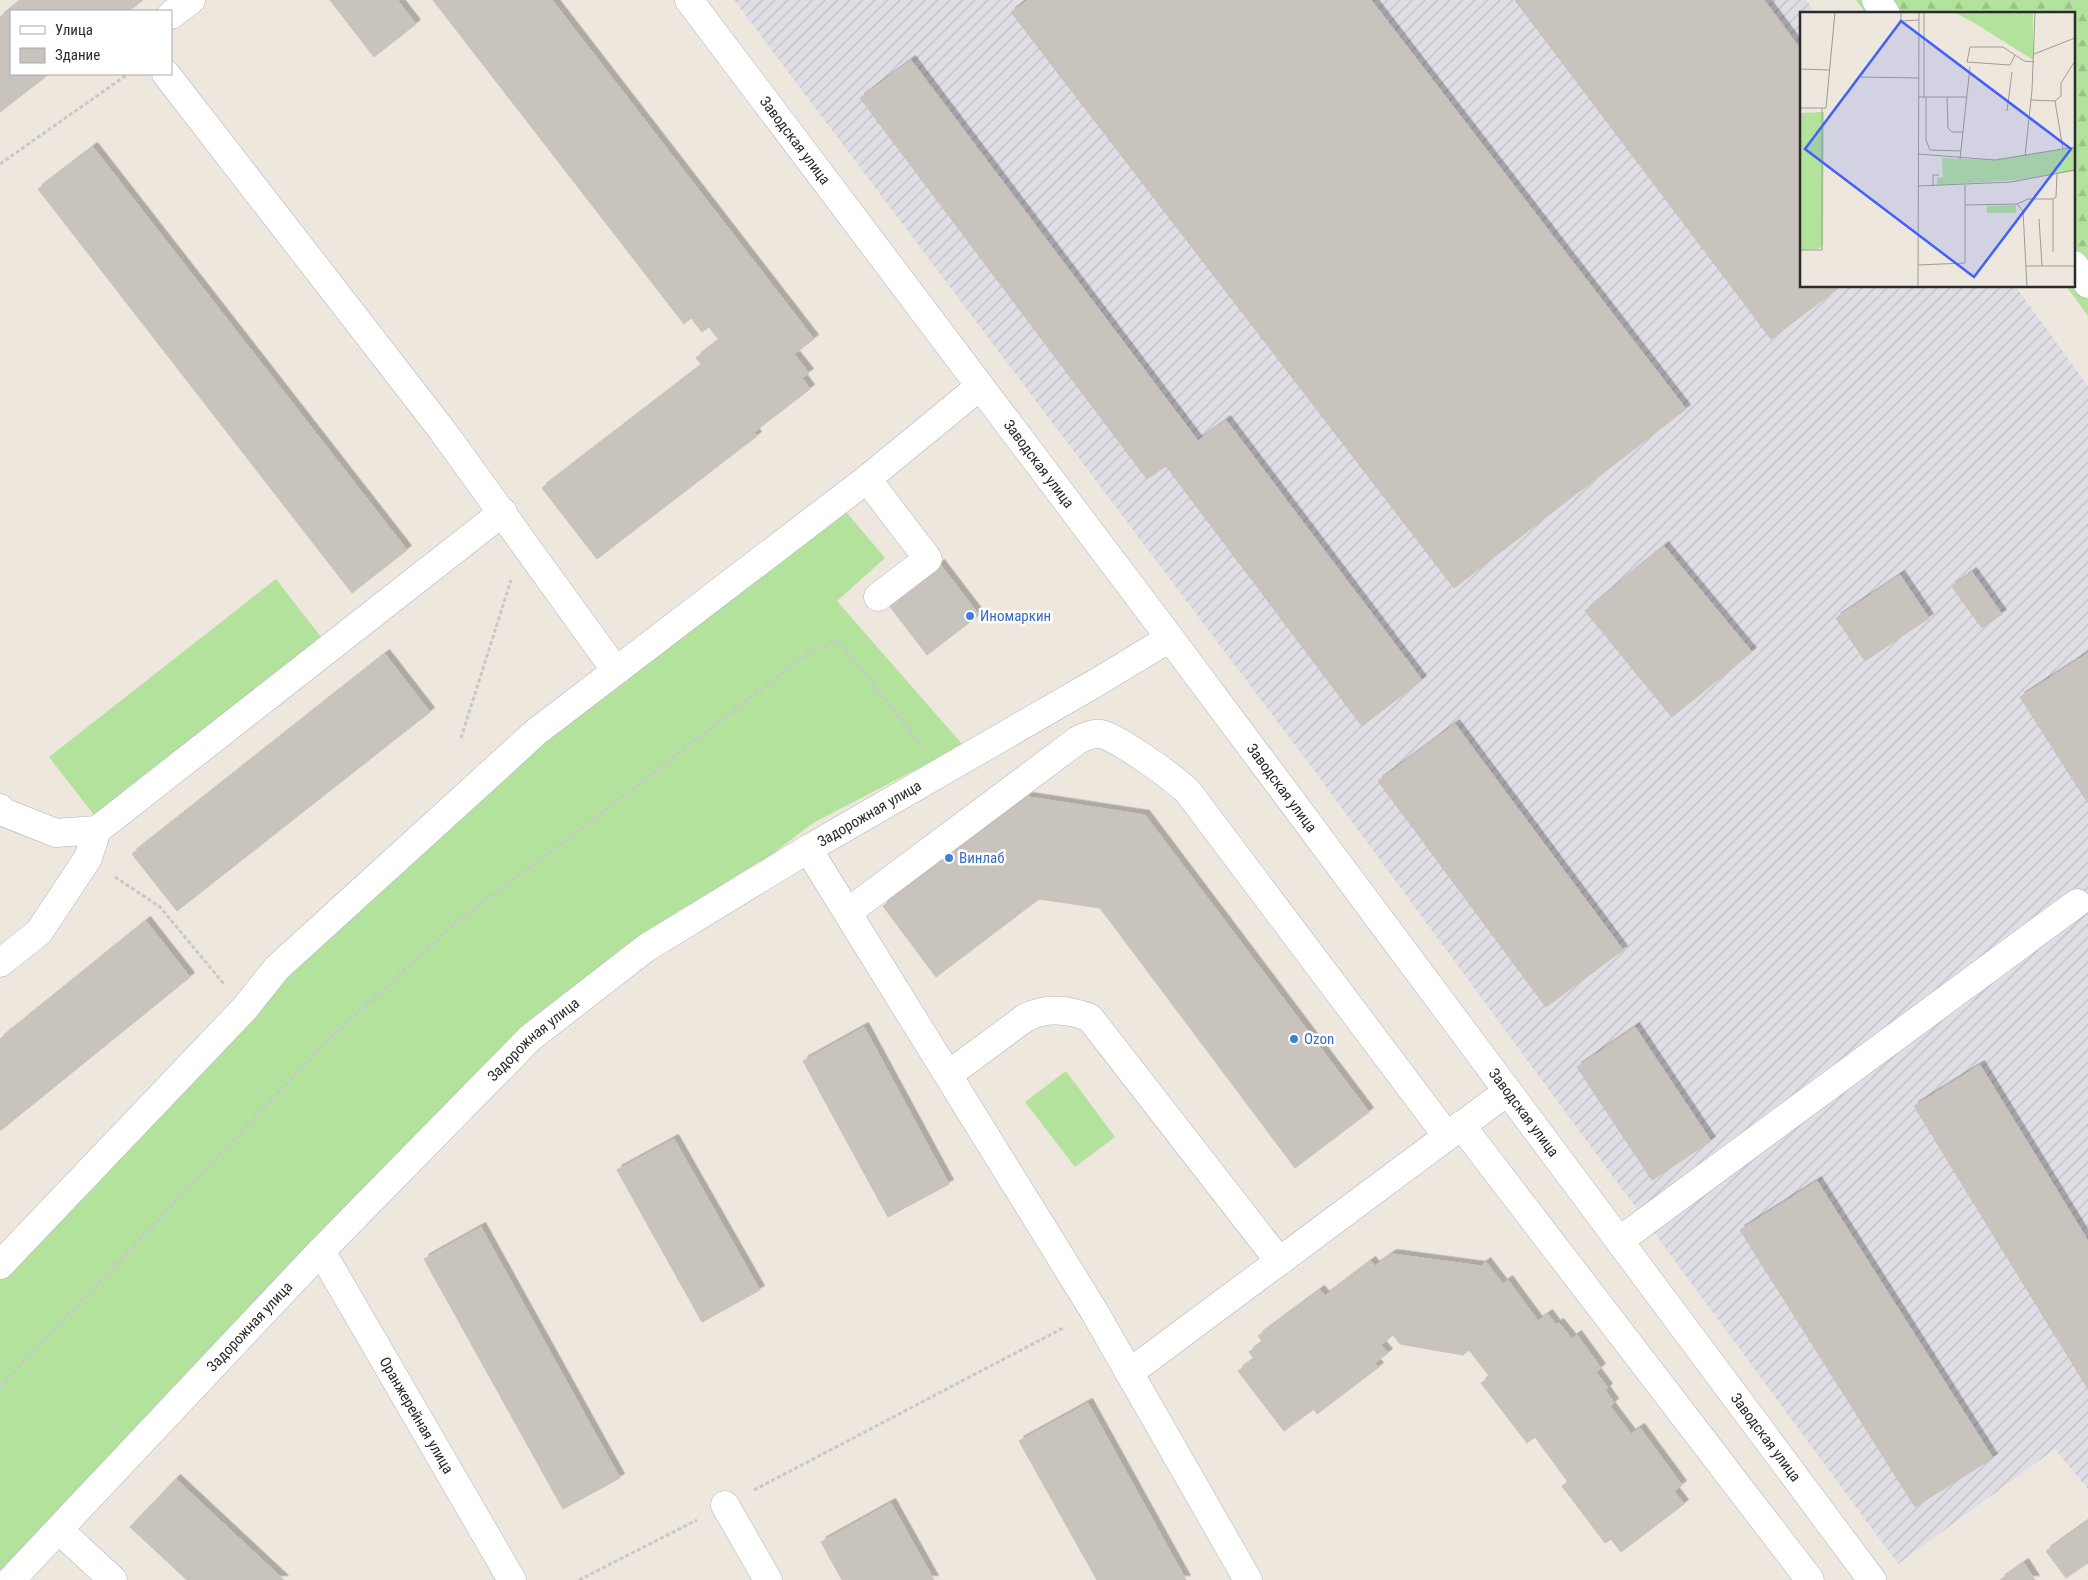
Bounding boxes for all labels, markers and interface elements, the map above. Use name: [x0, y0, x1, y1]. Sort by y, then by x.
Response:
legend: [10, 10, 172, 75]
inset map: [1800, 12, 2076, 288]
text: Улица: [55, 21, 93, 39]
text: Здание: [55, 46, 100, 64]
street label: Заводская улица: [756, 93, 834, 188]
street label: Заводская улица: [1000, 416, 1078, 512]
place label: Иномаркин: [980, 607, 1051, 625]
marker: Иномаркин: [964, 610, 976, 622]
street label: Заводская улица: [1243, 740, 1321, 836]
street label: Задорожная улица: [814, 776, 925, 851]
place label: Винлаб: [959, 849, 1005, 867]
marker: Винлаб: [943, 852, 955, 864]
street label: Задорожная улица: [484, 994, 583, 1085]
place label: Ozon: [1304, 1030, 1334, 1048]
marker: Ozon: [1288, 1033, 1300, 1045]
street label: Заводская улица: [1485, 1065, 1563, 1161]
street label: Задорожная улица: [203, 1278, 296, 1376]
street label: Оранжерейная улица: [375, 1354, 457, 1477]
street label: Заводская улица: [1727, 1390, 1805, 1485]

